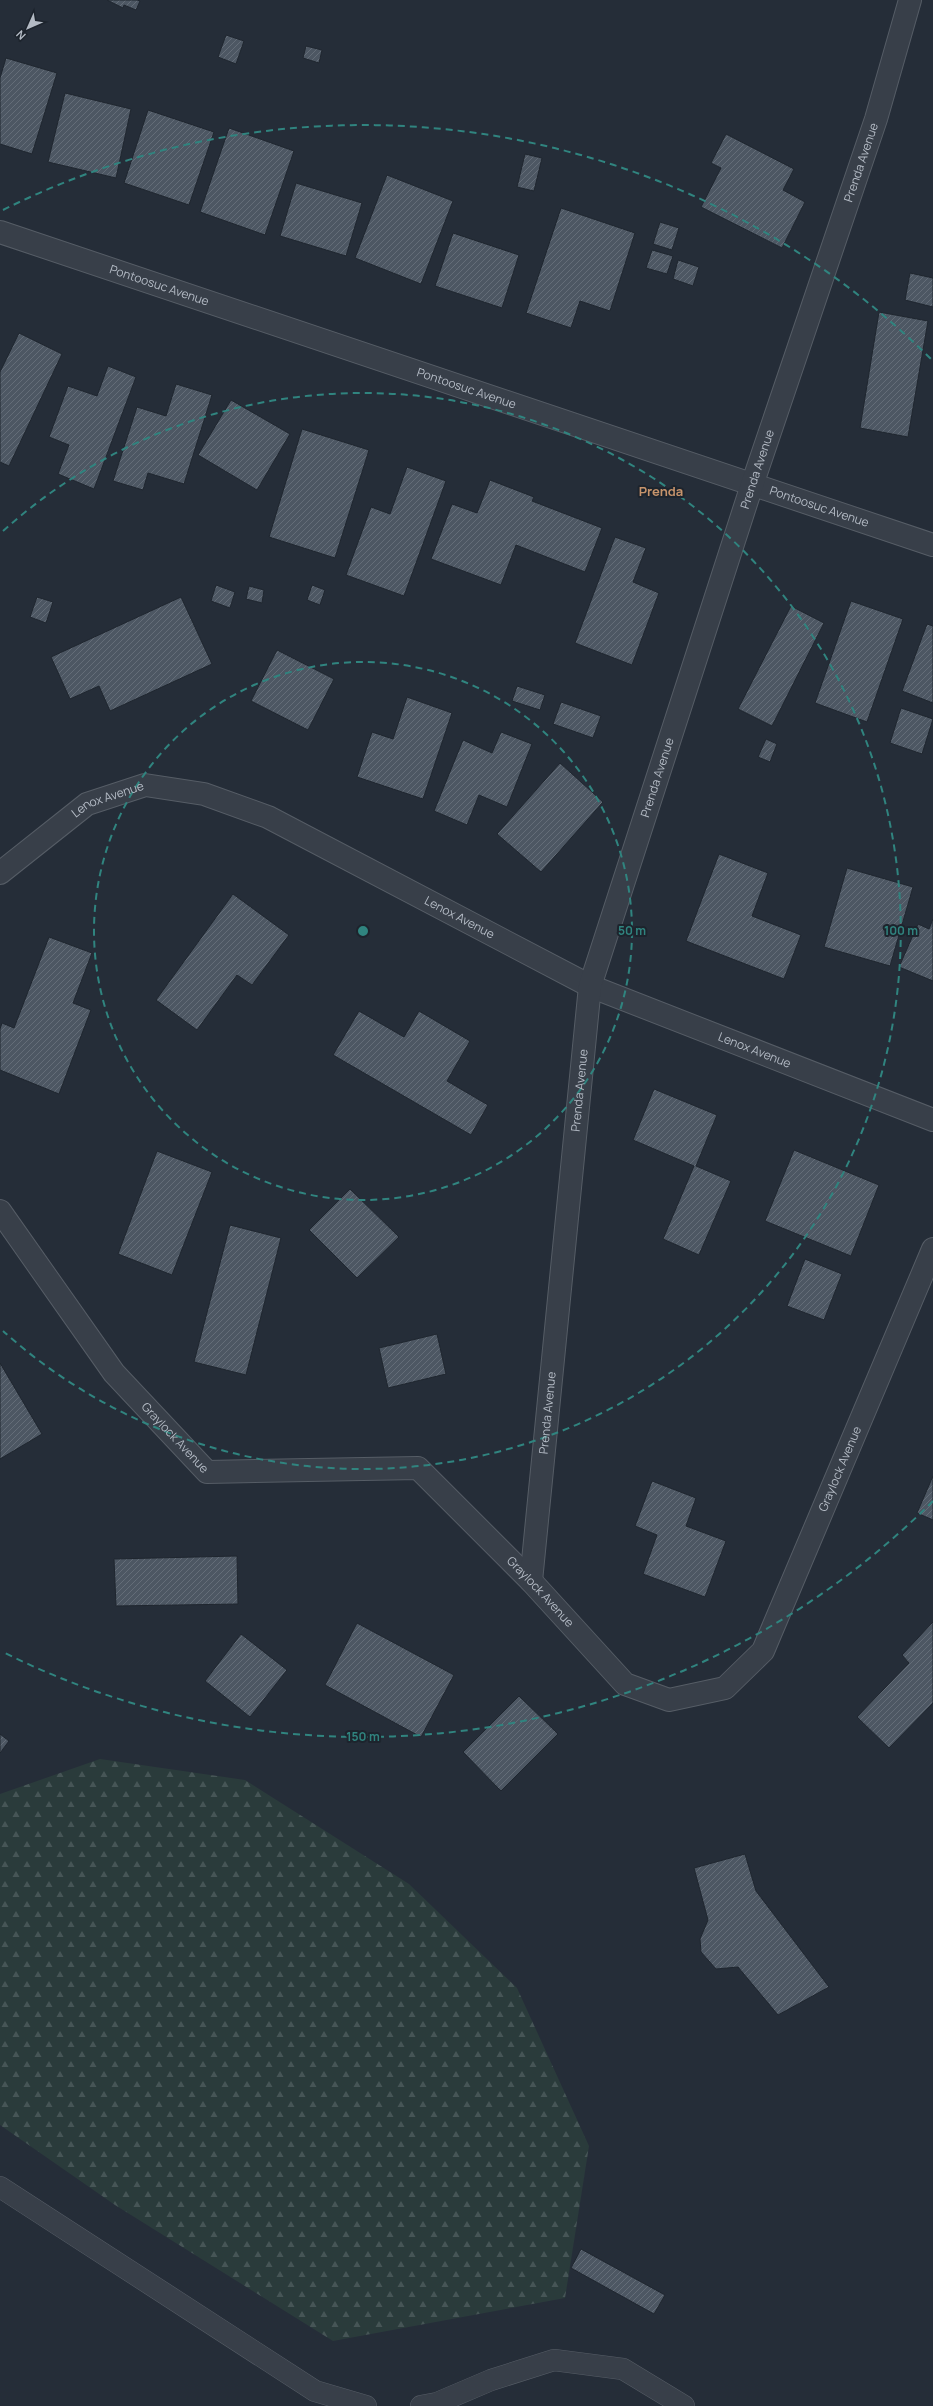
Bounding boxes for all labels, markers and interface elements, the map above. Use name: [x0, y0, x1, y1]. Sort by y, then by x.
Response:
north arrow: [8, 8, 48, 48]
text: N: [12, 27, 29, 44]
street label: Prenda Avenue: [839, 120, 882, 204]
street label: Pontoosuc Avenue: [108, 260, 211, 310]
street label: Pontoosuc Avenue: [415, 363, 519, 413]
street label: Prenda Avenue: [736, 427, 778, 511]
district label: Prenda: [639, 482, 683, 500]
street label: Pontoosuc Avenue: [767, 482, 871, 531]
street label: Prenda Avenue: [636, 735, 678, 819]
street label: Lenox Avenue: [68, 777, 146, 821]
street label: Lenox Avenue: [422, 892, 498, 942]
text: 50 m: [618, 922, 646, 939]
text: 100 m: [884, 922, 918, 939]
centre of rings: [356, 924, 370, 938]
street label: Lenox Avenue: [716, 1028, 794, 1072]
street label: Prenda Avenue: [567, 1048, 592, 1132]
street label: Prenda Avenue: [535, 1371, 560, 1455]
street label: Graylock Avenue: [138, 1398, 213, 1477]
street label: Graylock Avenue: [814, 1423, 865, 1514]
street label: Graylock Avenue: [503, 1552, 578, 1631]
text: 150 m: [346, 1728, 380, 1745]

